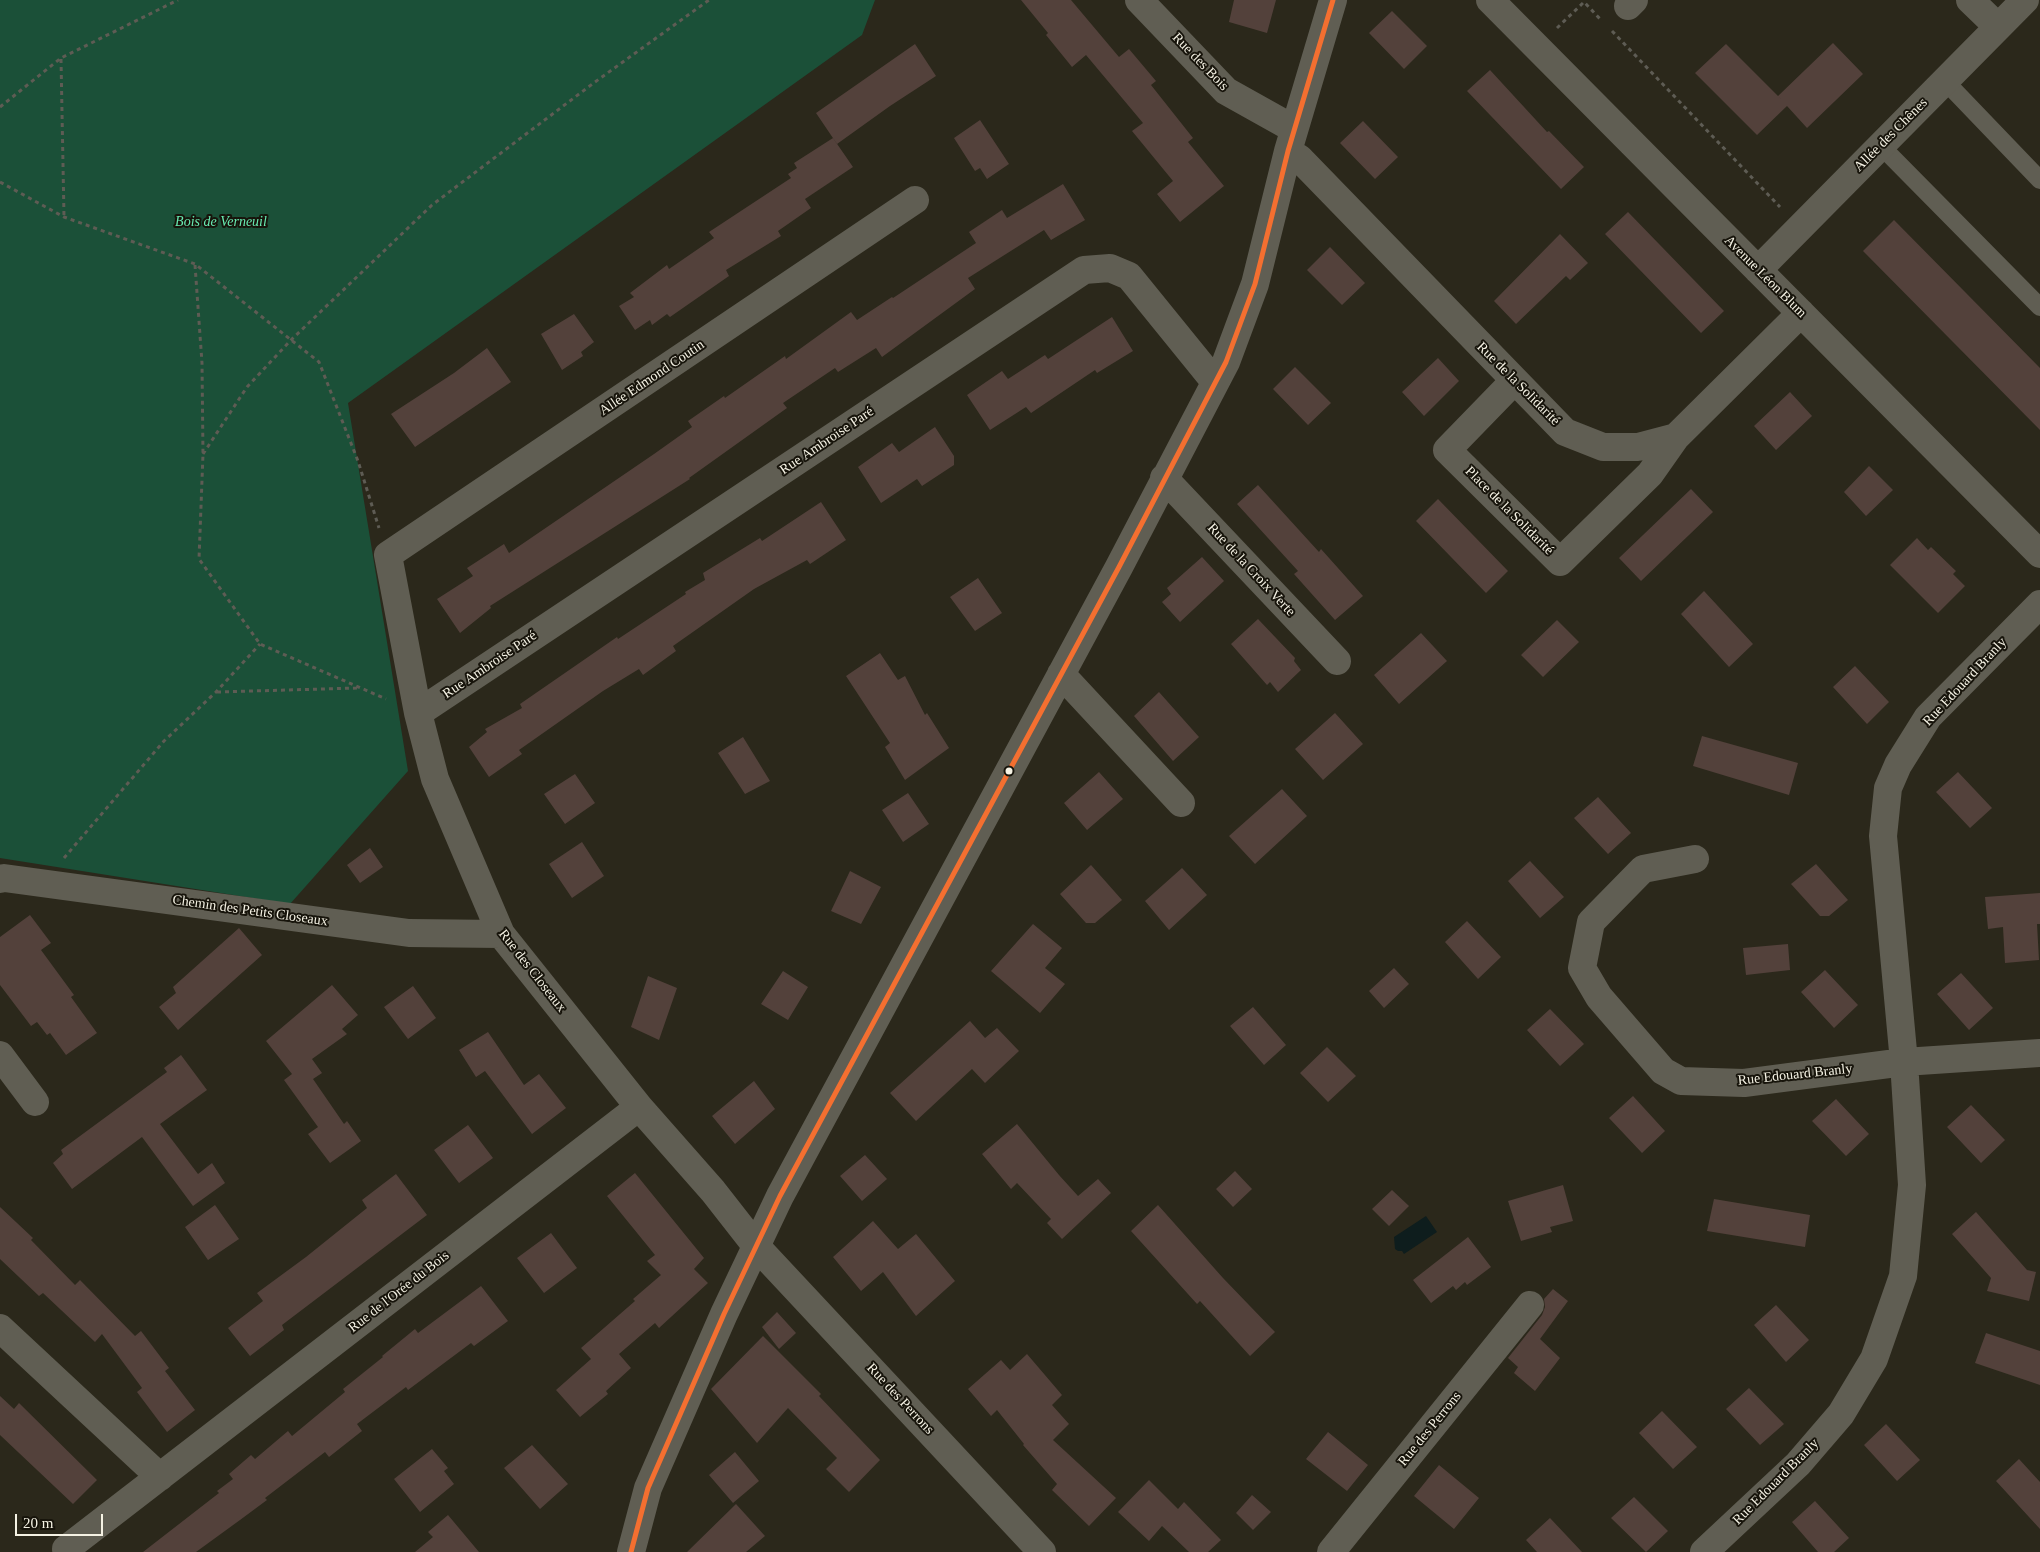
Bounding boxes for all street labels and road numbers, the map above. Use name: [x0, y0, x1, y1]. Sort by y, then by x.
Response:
street label: Rue des Bois: [1168, 30, 1232, 94]
street label: Allée des Chênes: [1851, 95, 1931, 175]
street label: Avenue Léon Blum: [1720, 232, 1810, 322]
street label: Allée Edmond Coutin: [596, 337, 708, 419]
street label: Rue de la Solidarité: [1473, 339, 1563, 429]
street label: Rue Ambroise Paré: [777, 403, 877, 479]
street label: Place de la Solidarité: [1461, 463, 1557, 559]
street label: Rue de la Croix Verte: [1203, 520, 1299, 620]
street label: Rue Ambroise Paré: [440, 627, 540, 703]
street label: Rue Edouard Branly: [1920, 634, 2010, 730]
street label: Chemin des Petits Closeaux: [171, 892, 329, 930]
street label: Rue des Closeaux: [494, 926, 570, 1016]
street label: Rue Edouard Branly: [1737, 1061, 1853, 1089]
street label: Rue de l'Orée du Bois: [345, 1248, 453, 1336]
street label: Rue des Perrons: [863, 1360, 937, 1438]
street label: Rue des Perrons: [1395, 1388, 1465, 1470]
street label: Rue Edouard Branly: [1729, 1435, 1823, 1529]

